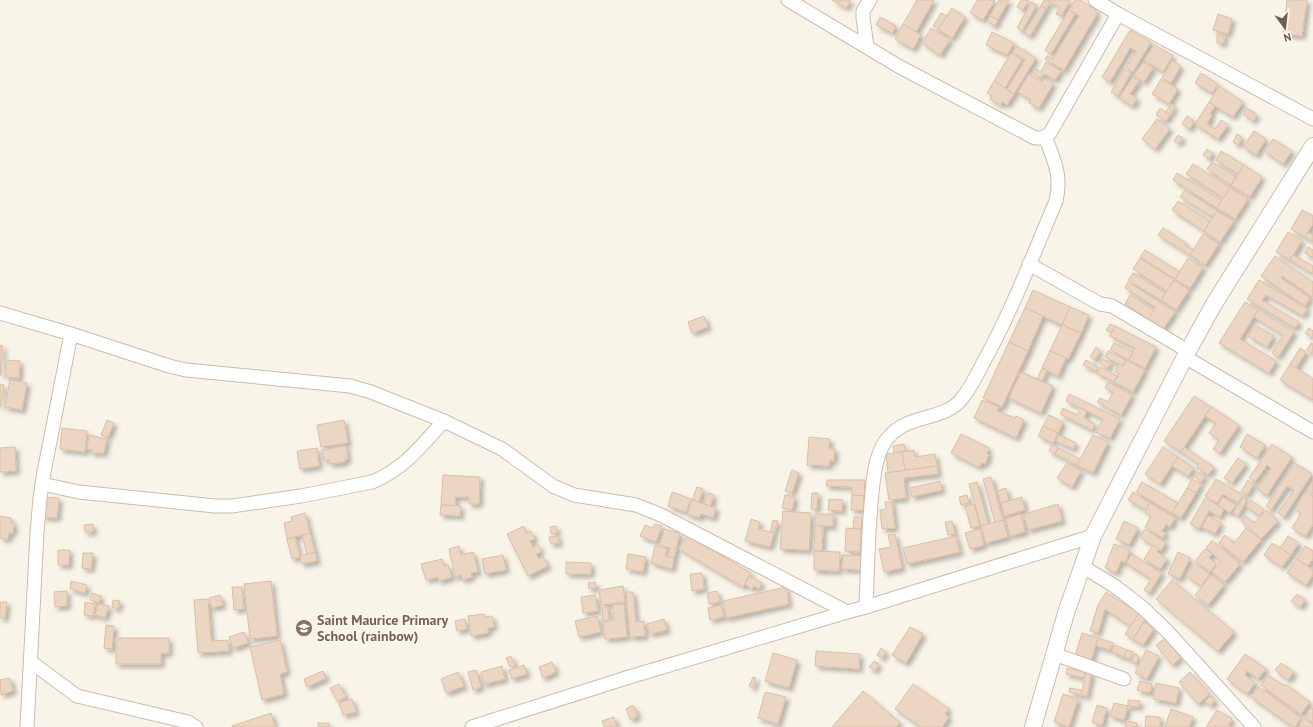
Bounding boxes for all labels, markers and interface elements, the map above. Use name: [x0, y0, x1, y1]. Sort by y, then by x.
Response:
north arrow: [1265, 8, 1305, 48]
text: N: [1282, 30, 1293, 45]
place label: Saint Maurice Primary School (rainbow): [317, 611, 448, 645]
school or university icon: Saint Maurice Primary School (rainbow): [294, 618, 314, 638]

